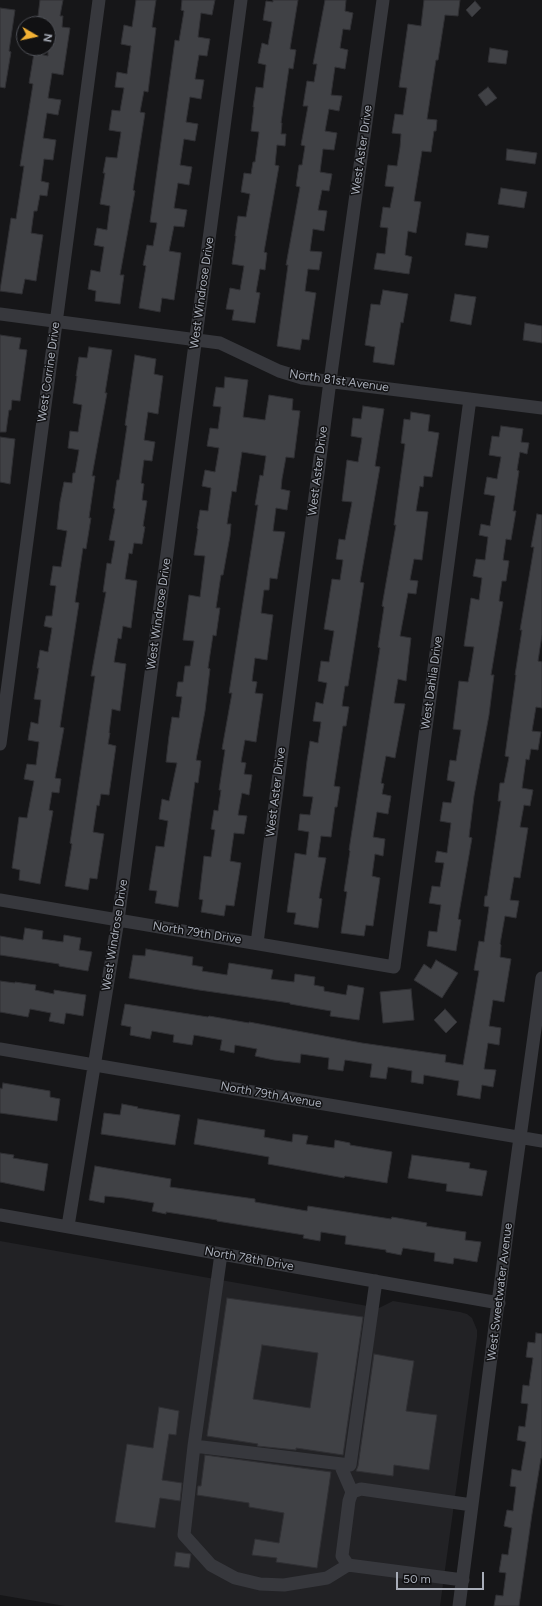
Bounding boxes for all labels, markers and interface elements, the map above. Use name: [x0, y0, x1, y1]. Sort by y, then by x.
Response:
north arrow: [16, 16, 56, 56]
text: N: [40, 33, 54, 43]
street label: West Aster Drive: [349, 104, 375, 196]
street label: West Windrose Drive: [187, 236, 217, 350]
street label: West Corrine Drive: [35, 321, 63, 423]
street label: North 81st Avenue: [288, 367, 390, 395]
street label: West Aster Drive: [305, 425, 331, 517]
street label: West Windrose Drive: [144, 557, 174, 671]
street label: West Dahlia Drive: [418, 635, 446, 731]
street label: West Aster Drive: [263, 746, 289, 838]
street label: West Windrose Drive: [99, 878, 131, 992]
street label: North 79th Drive: [152, 919, 242, 947]
street label: North 79th Avenue: [219, 1079, 323, 1111]
street label: West Sweetwater Avenue: [484, 1222, 516, 1362]
street label: North 78th Drive: [203, 1244, 295, 1274]
scale bar: [398, 1564, 486, 1590]
text: 50 m: [403, 1572, 431, 1586]

